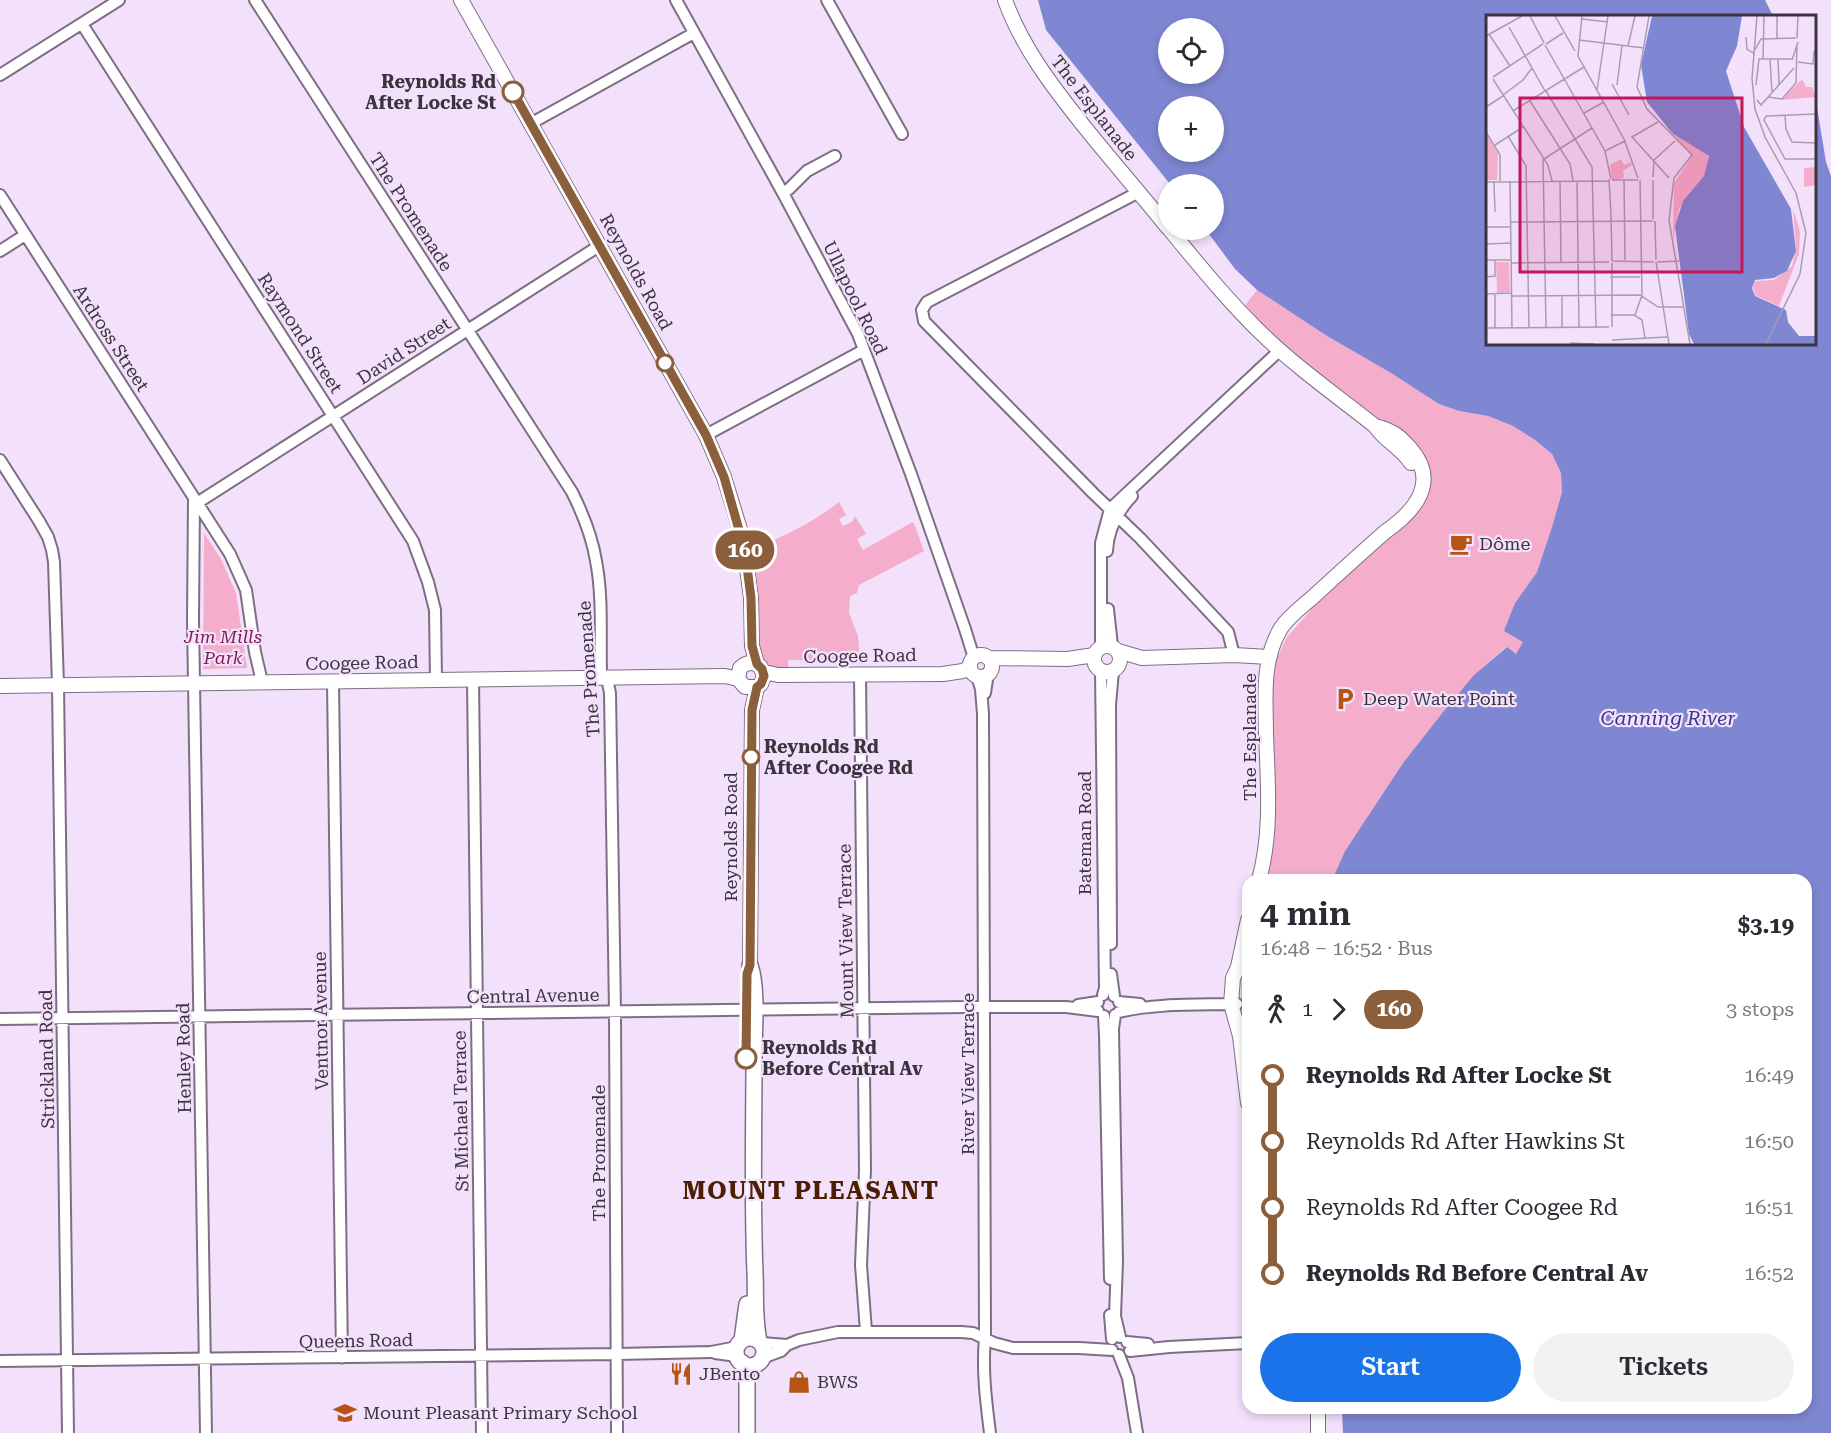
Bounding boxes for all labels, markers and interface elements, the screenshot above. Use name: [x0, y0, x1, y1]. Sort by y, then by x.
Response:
inset map: [1486, 15, 1816, 345]
map controls: [1158, 18, 1224, 240]
button: locate: [1158, 18, 1224, 84]
street label: The Esplanade: [1047, 51, 1142, 165]
place label: Reynolds Rd After Locke St: [365, 71, 496, 113]
marker: Reynolds Rd After Locke St: [502, 81, 524, 103]
button: +: [1158, 96, 1224, 162]
street label: The Promenade: [365, 149, 458, 275]
button: −: [1158, 174, 1224, 240]
street label: Reynolds Road: [596, 210, 677, 334]
street label: Ullapool Road: [819, 238, 892, 358]
street label: Raymond Street: [254, 269, 347, 397]
street label: Ardross Street: [69, 281, 154, 395]
street label: David Street: [353, 312, 455, 389]
unlabelled marker: [656, 354, 674, 372]
line badge: 160: [710, 530, 780, 570]
cafe icon: Dôme: [1448, 531, 1474, 557]
place label: Dôme: [1479, 533, 1530, 554]
text: 160: [727, 538, 763, 562]
street label: The Promenade: [573, 600, 604, 738]
park label: Jim Mills Park: [183, 626, 262, 668]
street label: Coogee Road: [803, 644, 917, 667]
street label: Coogee Road: [305, 651, 419, 674]
street label: The Esplanade: [1239, 673, 1260, 801]
parking icon: Deep Water Point: [1332, 686, 1358, 712]
place label: Deep Water Point: [1363, 688, 1515, 709]
water label: Canning River: [1600, 706, 1736, 730]
place label: Reynolds Rd After Coogee Rd: [764, 736, 913, 778]
marker: Reynolds Rd After Coogee Rd: [742, 748, 760, 766]
street label: Bateman Road: [1074, 770, 1095, 895]
street label: Reynolds Road: [720, 772, 741, 902]
street label: Mount View Terrace: [833, 843, 858, 1018]
text: 4 min: [1260, 894, 1351, 933]
text: $3.19: [1738, 913, 1794, 938]
text: 16:48 – 16:52 · Bus: [1260, 936, 1432, 960]
street label: Ventnor Avenue: [309, 951, 332, 1091]
street label: Central Avenue: [466, 984, 600, 1007]
street label: Strickland Road: [35, 989, 58, 1129]
street label: River View Terrace: [957, 993, 978, 1155]
icon: walk: [1260, 993, 1293, 1026]
icon: forward: [1322, 993, 1355, 1026]
text: 1: [1302, 997, 1313, 1021]
text: 160: [1376, 997, 1411, 1021]
text: 3 stops: [1726, 997, 1794, 1021]
street label: Henley Road: [172, 1002, 195, 1114]
street label: St Michael Terrace: [449, 1030, 472, 1192]
place label: Reynolds Rd Before Central Av: [762, 1037, 923, 1079]
marker: Reynolds Rd Before Central Av: [735, 1047, 757, 1069]
text: Reynolds Rd After Locke St: [1306, 1063, 1611, 1088]
text: 16:49: [1744, 1063, 1794, 1087]
street label: The Promenade: [588, 1084, 609, 1221]
text: Reynolds Rd After Hawkins St: [1306, 1129, 1625, 1154]
text: 16:50: [1744, 1129, 1794, 1153]
district label: MOUNT PLEASANT: [683, 1177, 939, 1205]
text: Reynolds Rd After Coogee Rd: [1306, 1195, 1618, 1220]
text: 16:51: [1744, 1195, 1794, 1219]
text: Reynolds Rd Before Central Av: [1306, 1261, 1648, 1286]
text: 16:52: [1744, 1261, 1794, 1285]
street label: Queens Road: [299, 1329, 414, 1352]
button: Start: [1260, 1333, 1521, 1402]
button: Tickets: [1533, 1333, 1794, 1402]
restaurant icon: JBento: [668, 1361, 694, 1387]
place label: JBento: [699, 1363, 760, 1384]
shop icon: BWS: [786, 1369, 812, 1395]
place label: BWS: [817, 1371, 858, 1392]
school or university icon: Mount Pleasant Primary School: [332, 1400, 358, 1426]
place label: Mount Pleasant Primary School: [363, 1402, 638, 1423]

